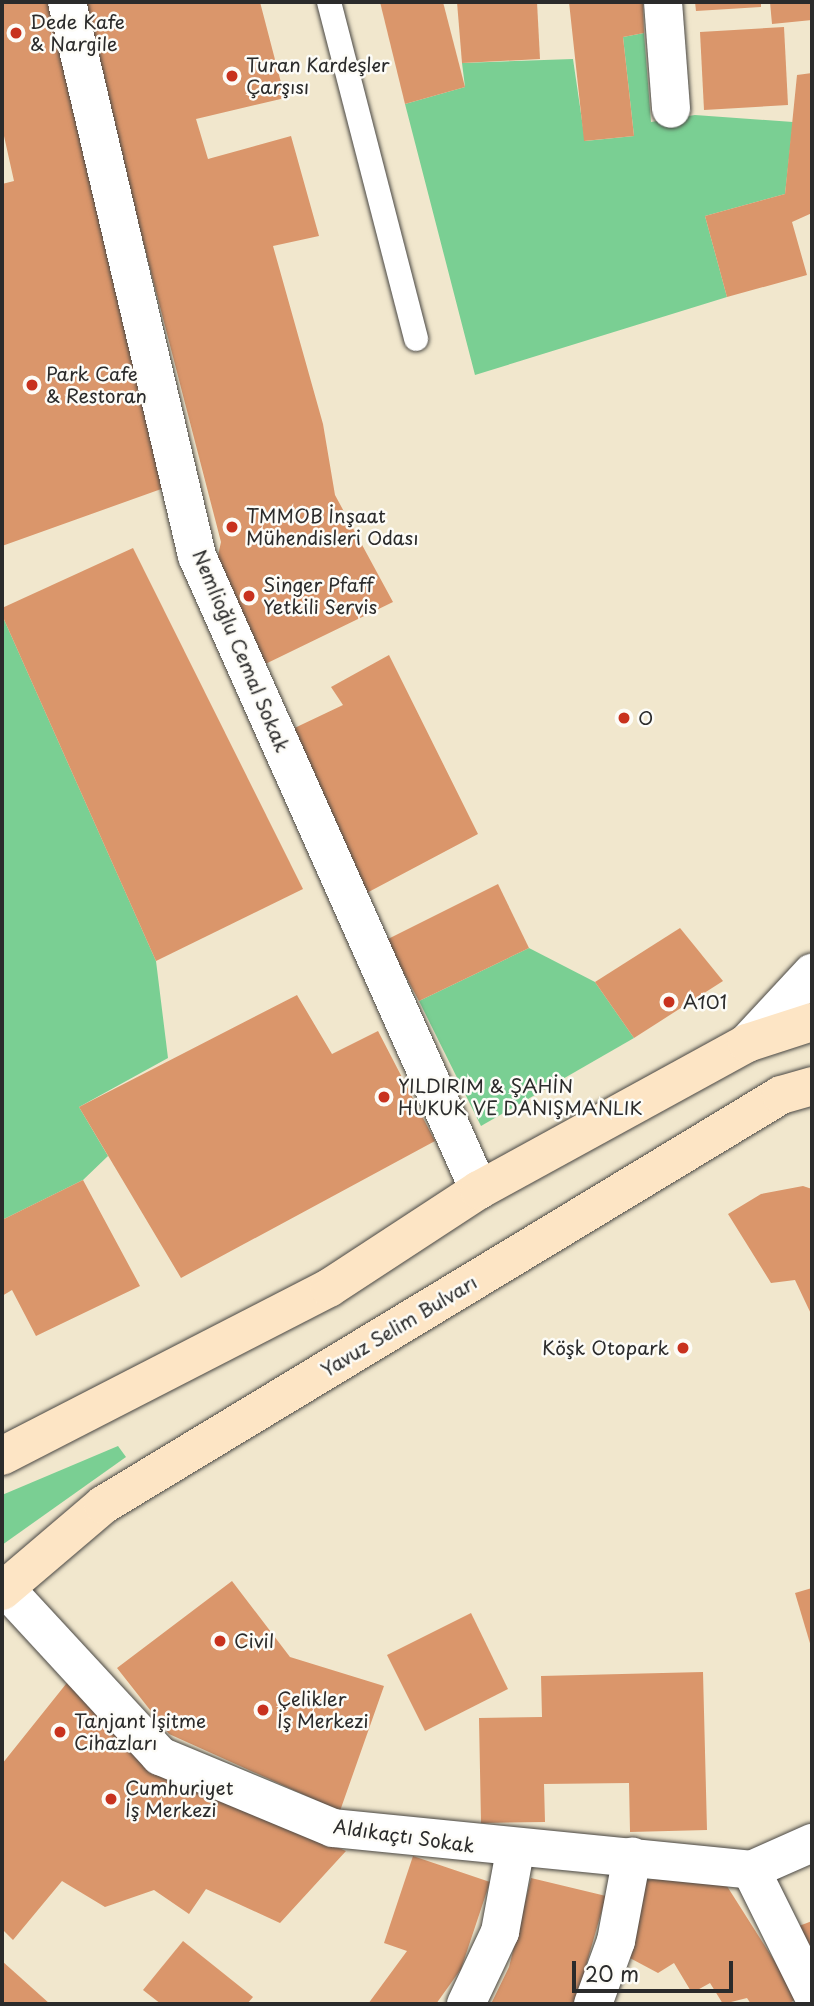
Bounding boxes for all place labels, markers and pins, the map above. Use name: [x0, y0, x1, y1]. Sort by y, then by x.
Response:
place label: Dede Kafe & Nargile: [30, 11, 125, 55]
marker: Dede Kafe & Nargile: [8, 25, 24, 41]
place label: Turan Kardeşler Çarşısı: [246, 54, 392, 98]
marker: Turan Kardeşler Çarşısı: [224, 68, 240, 84]
place label: Park Cafe & Restoran: [46, 363, 148, 407]
marker: Park Cafe & Restoran: [24, 377, 40, 393]
place label: TMMOB İnşaat Mühendisleri Odası: [246, 505, 418, 549]
marker: TMMOB İnşaat Mühendisleri Odası: [224, 519, 240, 535]
place label: Singer Pfaff Yetkili Servis: [263, 574, 378, 618]
marker: Singer Pfaff Yetkili Servis: [241, 588, 257, 604]
place label: O: [638, 707, 653, 729]
marker: O: [616, 710, 632, 726]
place label: A101: [683, 991, 727, 1013]
marker: A101: [661, 994, 677, 1010]
place label: YILDIRIM & ŞAHİN HUKUK VE DANIŞMANLIK: [398, 1075, 645, 1119]
marker: YILDIRIM & ŞAHİN HUKUK VE DANIŞMANLIK: [376, 1089, 392, 1105]
place label: Köşk Otopark: [543, 1337, 669, 1359]
marker: Köşk Otopark: [675, 1340, 691, 1356]
place label: Civil: [234, 1630, 274, 1652]
marker: Civil: [212, 1633, 228, 1649]
place label: Çelikler İş Merkezi: [277, 1688, 369, 1732]
marker: Çelikler İş Merkezi: [255, 1702, 271, 1718]
place label: Tanjant İşitme Cihazları: [74, 1710, 207, 1754]
marker: Tanjant İşitme Cihazları: [52, 1724, 68, 1740]
place label: Cumhuriyet İş Merkezi: [125, 1777, 233, 1821]
marker: Cumhuriyet İş Merkezi: [103, 1791, 119, 1807]

